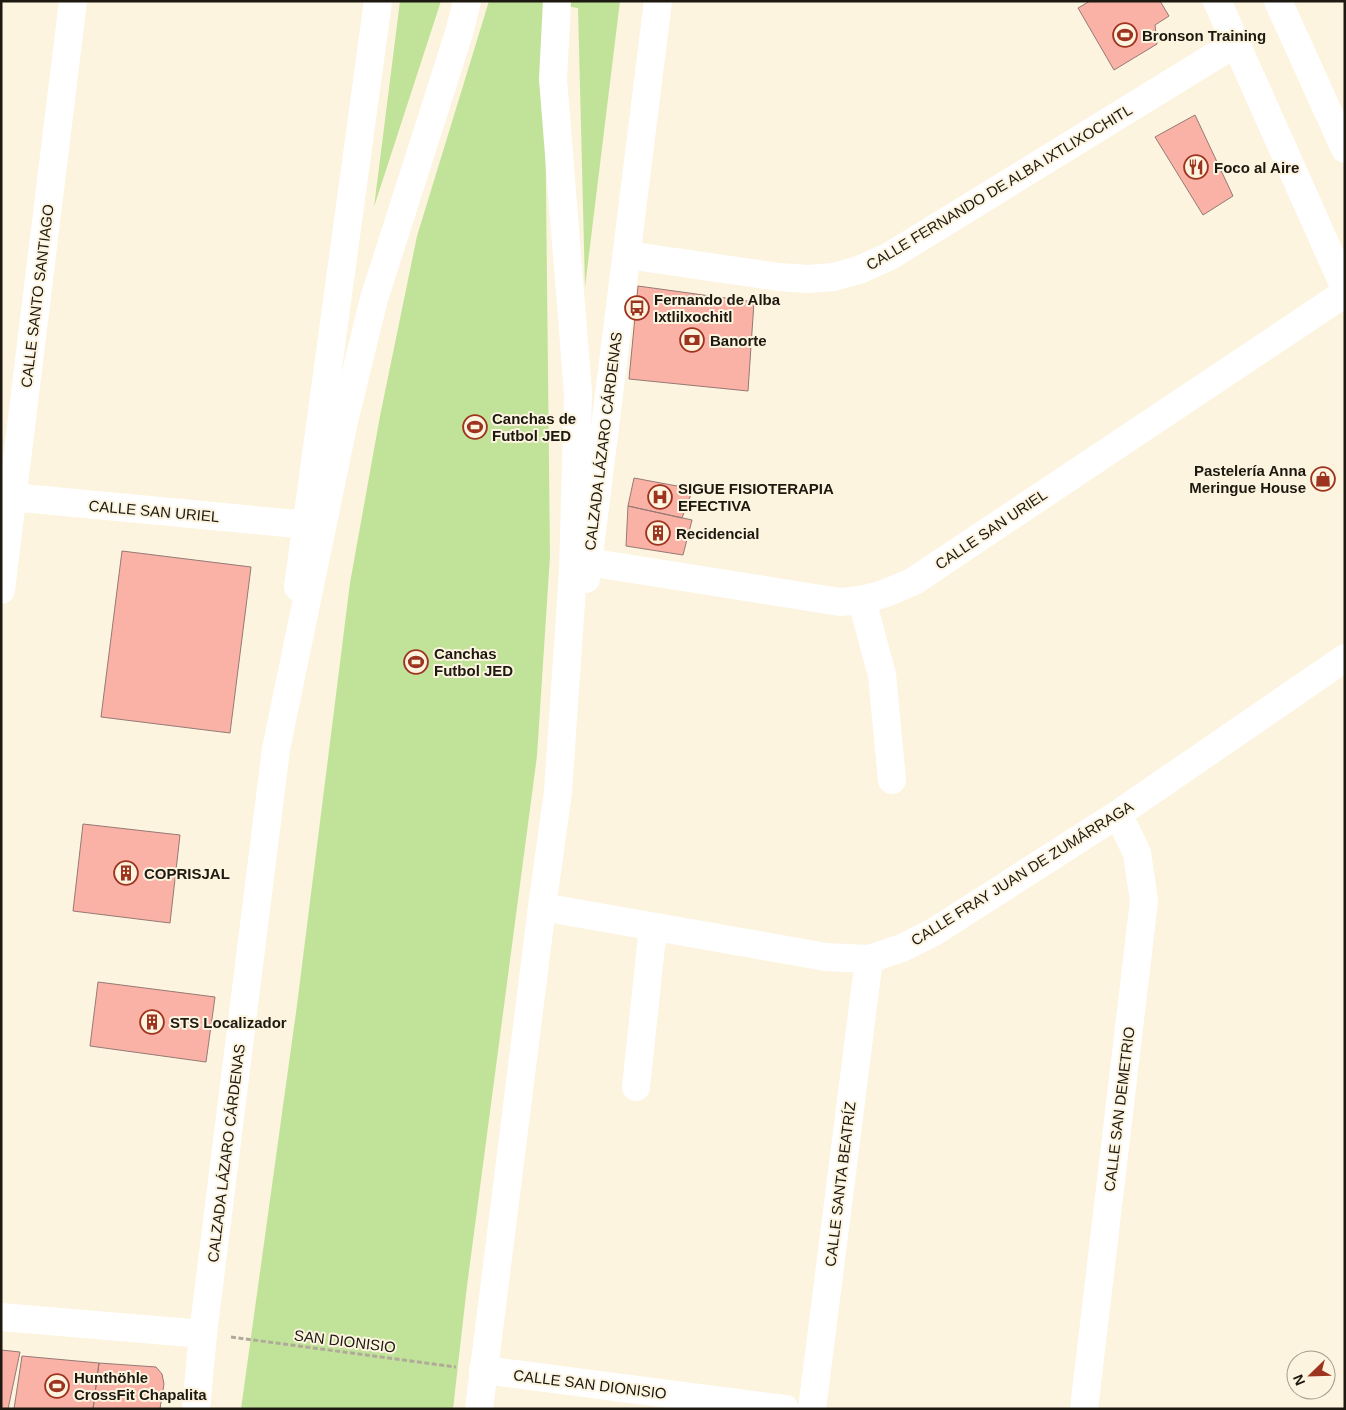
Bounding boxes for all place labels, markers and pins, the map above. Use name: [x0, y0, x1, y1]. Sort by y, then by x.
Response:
sports icon: Bronson Training: [1112, 22, 1138, 48]
place label: Bronson Training: [1142, 27, 1266, 44]
restaurant icon: Foco al Aire: [1183, 154, 1209, 180]
place label: Foco al Aire: [1214, 159, 1299, 176]
place label: Fernando de Alba Ixtlilxochitl: [654, 291, 781, 325]
bus stop icon: Fernando de Alba Ixtlilxochitl: [624, 295, 650, 321]
bank icon: Banorte: [679, 327, 705, 353]
place label: Banorte: [710, 332, 767, 349]
place label: Canchas de Futbol JED: [492, 410, 576, 444]
sports icon: Canchas de Futbol JED: [462, 414, 488, 440]
place label: Pastelería Anna Meringue House: [1189, 462, 1307, 496]
shop icon: Pastelería Anna Meringue House: [1310, 466, 1336, 492]
place label: SIGUE FISIOTERAPIA EFECTIVA: [678, 480, 834, 514]
hospital icon: SIGUE FISIOTERAPIA EFECTIVA: [647, 484, 673, 510]
building icon: Recidencial: [645, 520, 671, 546]
place label: Recidencial: [676, 525, 759, 542]
place label: Canchas Futbol JED: [434, 645, 513, 679]
sports icon: Canchas Futbol JED: [403, 649, 429, 675]
building icon: COPRISJAL: [113, 860, 139, 886]
place label: COPRISJAL: [144, 865, 230, 882]
building icon: STS Localizador: [139, 1009, 165, 1035]
place label: STS Localizador: [170, 1014, 287, 1031]
place label: Hunthöhle CrossFit Chapalita: [74, 1369, 207, 1403]
sports icon: Hunthöhle CrossFit Chapalita: [44, 1373, 70, 1399]

